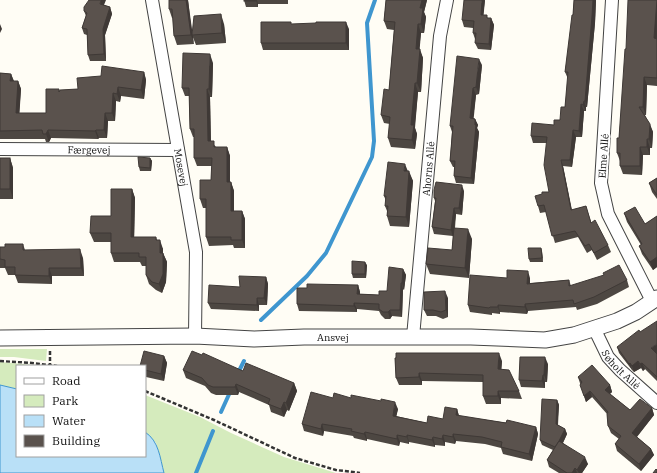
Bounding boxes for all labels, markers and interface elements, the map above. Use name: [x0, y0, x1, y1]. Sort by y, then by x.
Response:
street label: Elme Allé: [595, 133, 612, 179]
street label: Ahorns Allé: [420, 141, 438, 197]
street label: Færgevej: [67, 143, 111, 157]
street label: Mosevej: [171, 148, 190, 188]
street label: Ansvej: [317, 331, 349, 344]
street label: Søholt Allé: [598, 348, 643, 392]
legend: [16, 365, 146, 457]
text: Road: [52, 373, 81, 388]
text: Park: [52, 393, 78, 408]
text: Water: [52, 413, 86, 428]
text: Building: [52, 433, 100, 448]

